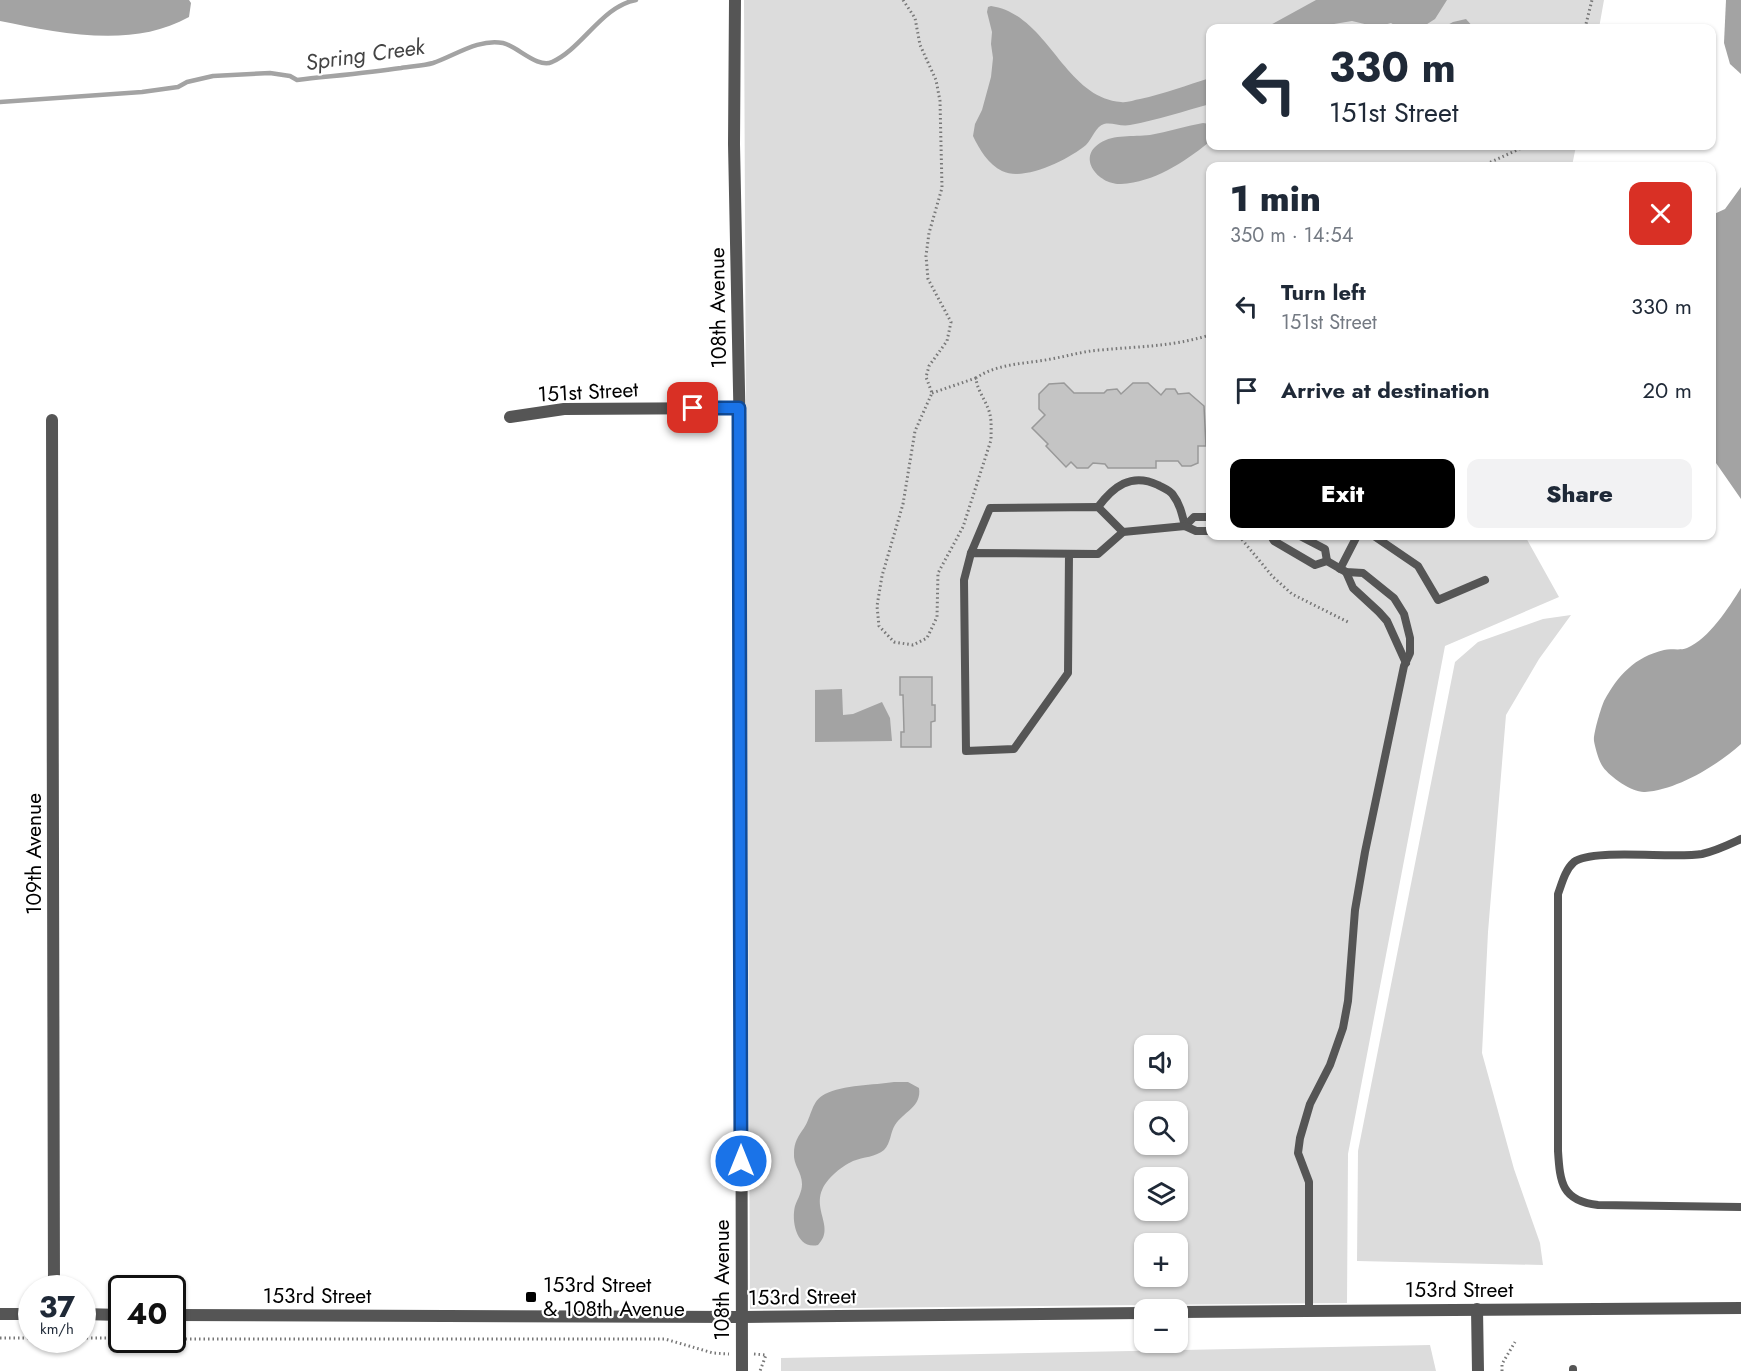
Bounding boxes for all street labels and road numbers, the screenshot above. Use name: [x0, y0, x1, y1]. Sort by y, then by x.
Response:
street label: 108th Avenue: [702, 247, 734, 369]
street label: 151st Street: [537, 374, 639, 410]
street label: 109th Avenue: [19, 793, 49, 915]
street label: 108th Avenue: [707, 1219, 737, 1341]
street label: 153rd Street: [1405, 1275, 1513, 1305]
street label: 153rd Street: [263, 1281, 371, 1311]
street label: 153rd Street: [748, 1281, 856, 1313]

